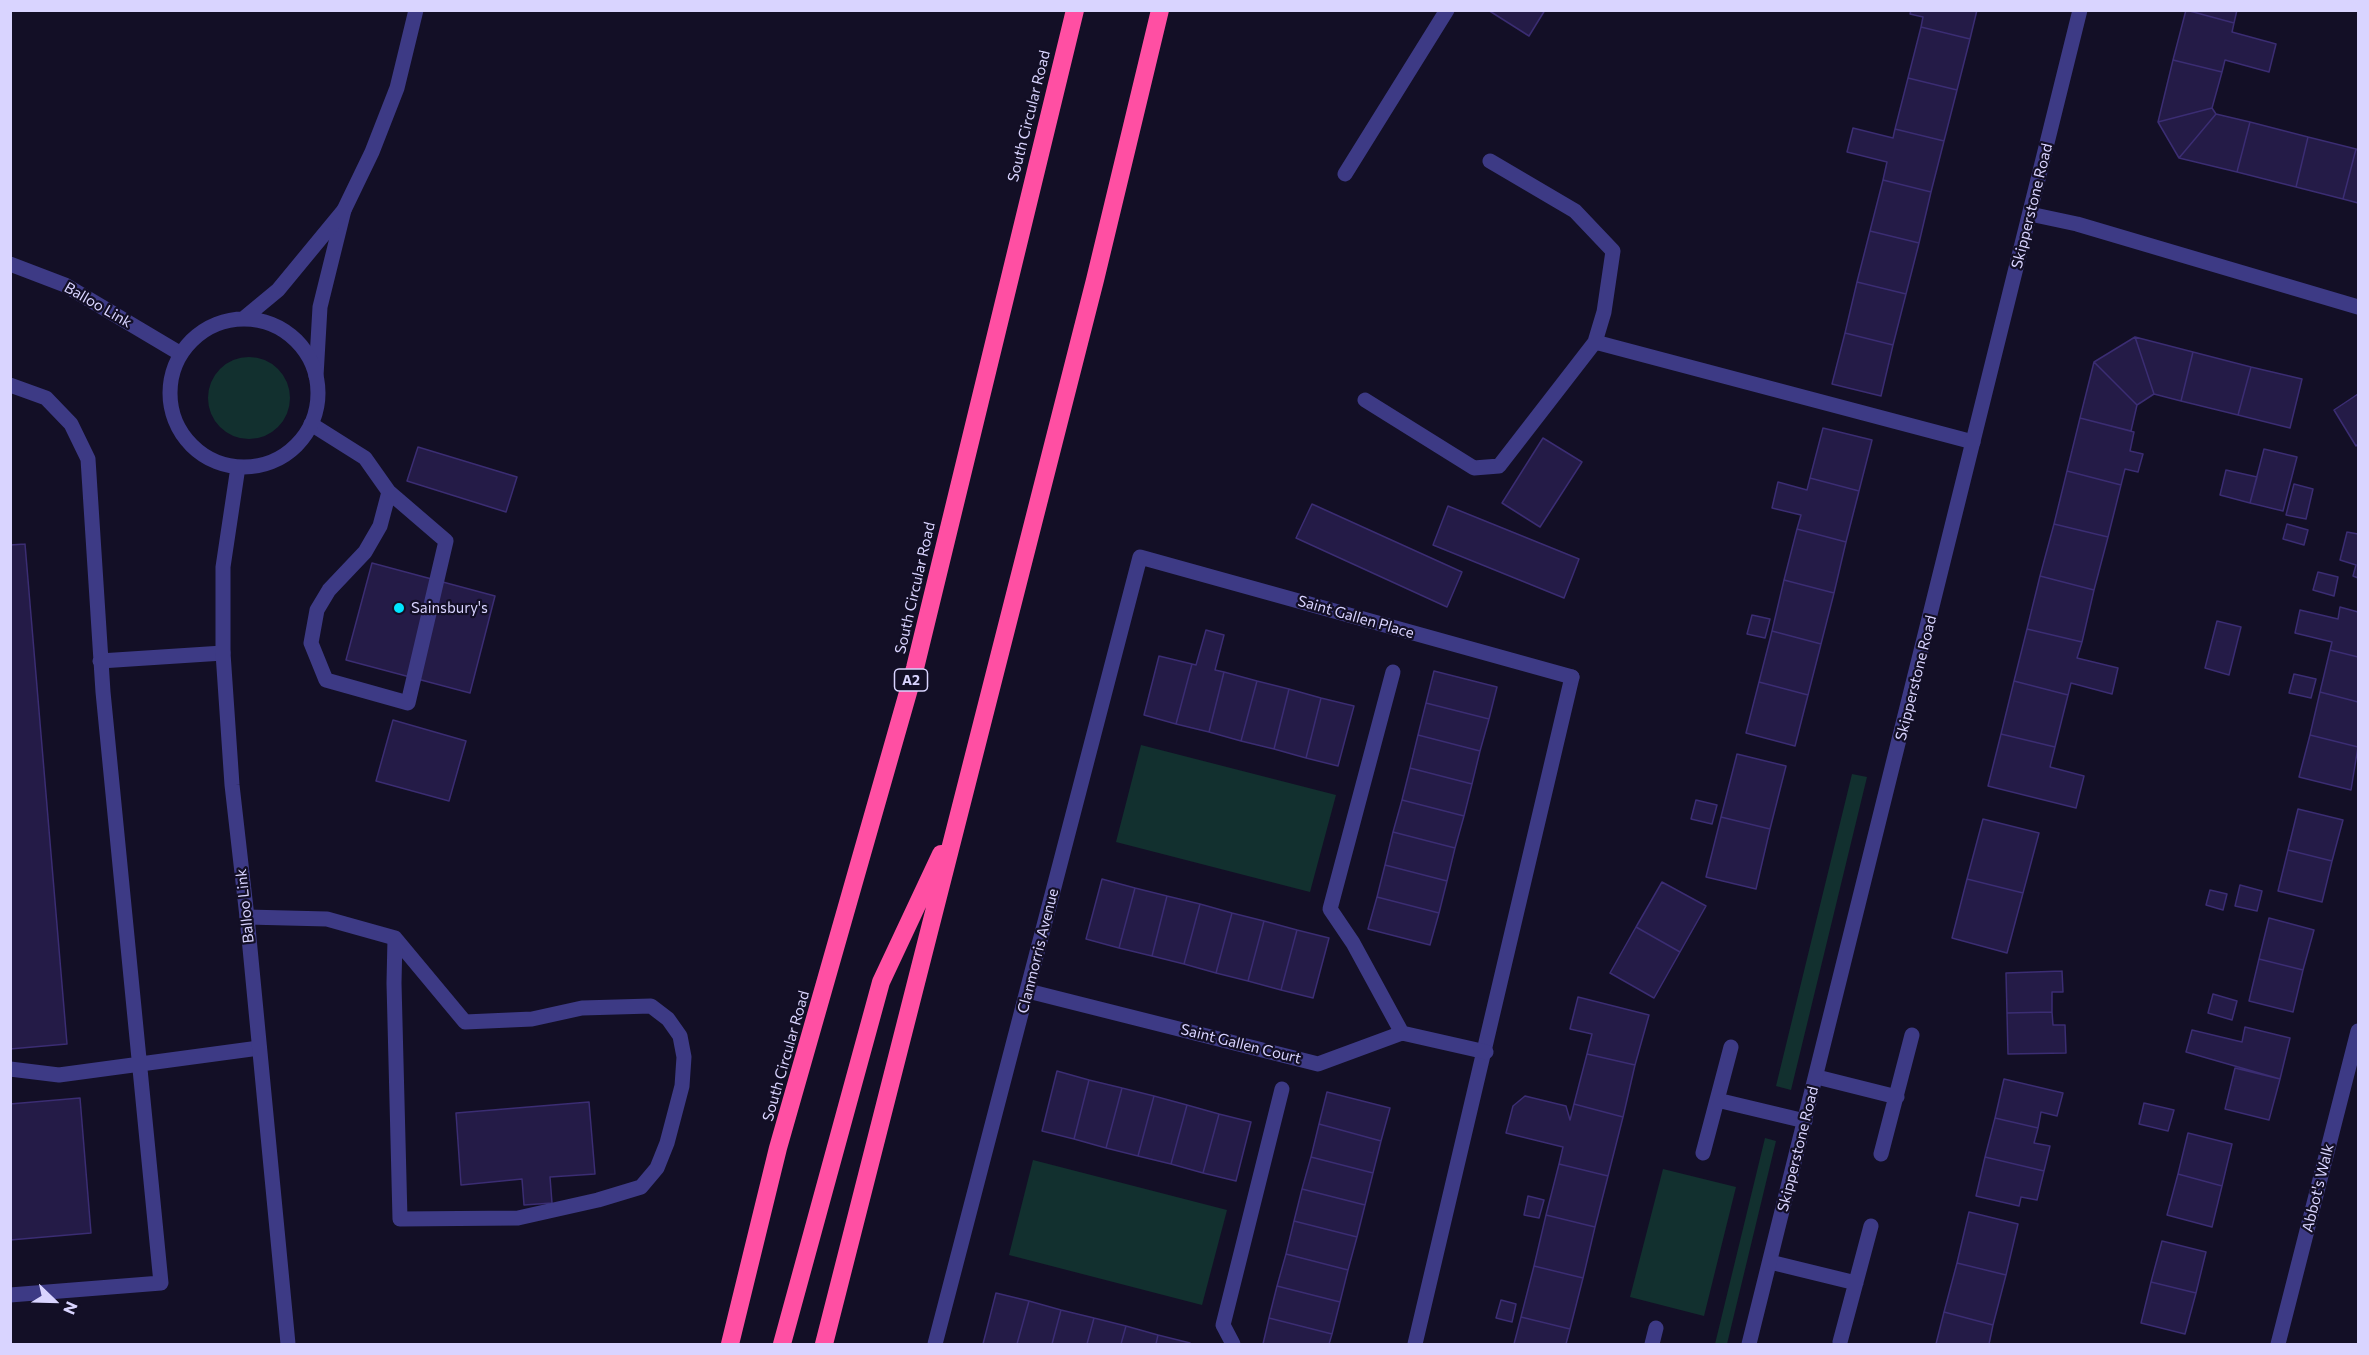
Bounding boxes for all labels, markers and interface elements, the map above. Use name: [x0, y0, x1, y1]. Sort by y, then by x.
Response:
street label: South Circular Road: [1004, 48, 1054, 184]
street label: Skipperstone Road: [2008, 142, 2056, 270]
street label: Balloo Link: [61, 278, 135, 332]
street label: South Circular Road: [891, 520, 939, 656]
street label: Saint Gallen Place: [1296, 592, 1416, 642]
place label: Sainsbury's: [411, 599, 488, 617]
marker: Sainsbury's: [392, 601, 406, 615]
street label: Skipperstone Road: [1892, 614, 1940, 742]
road number: A2: [894, 669, 928, 691]
street label: Balloo Link: [232, 868, 258, 944]
street label: Clanmorris Avenue: [1014, 887, 1062, 1015]
street label: South Circular Road: [759, 989, 813, 1123]
street label: Saint Gallen Court: [1179, 1020, 1303, 1068]
street label: Skipperstone Road: [1774, 1085, 1822, 1213]
street label: Abbot's Walk: [2298, 1142, 2338, 1234]
north arrow: [24, 1271, 84, 1331]
text: N: [60, 1299, 82, 1317]

